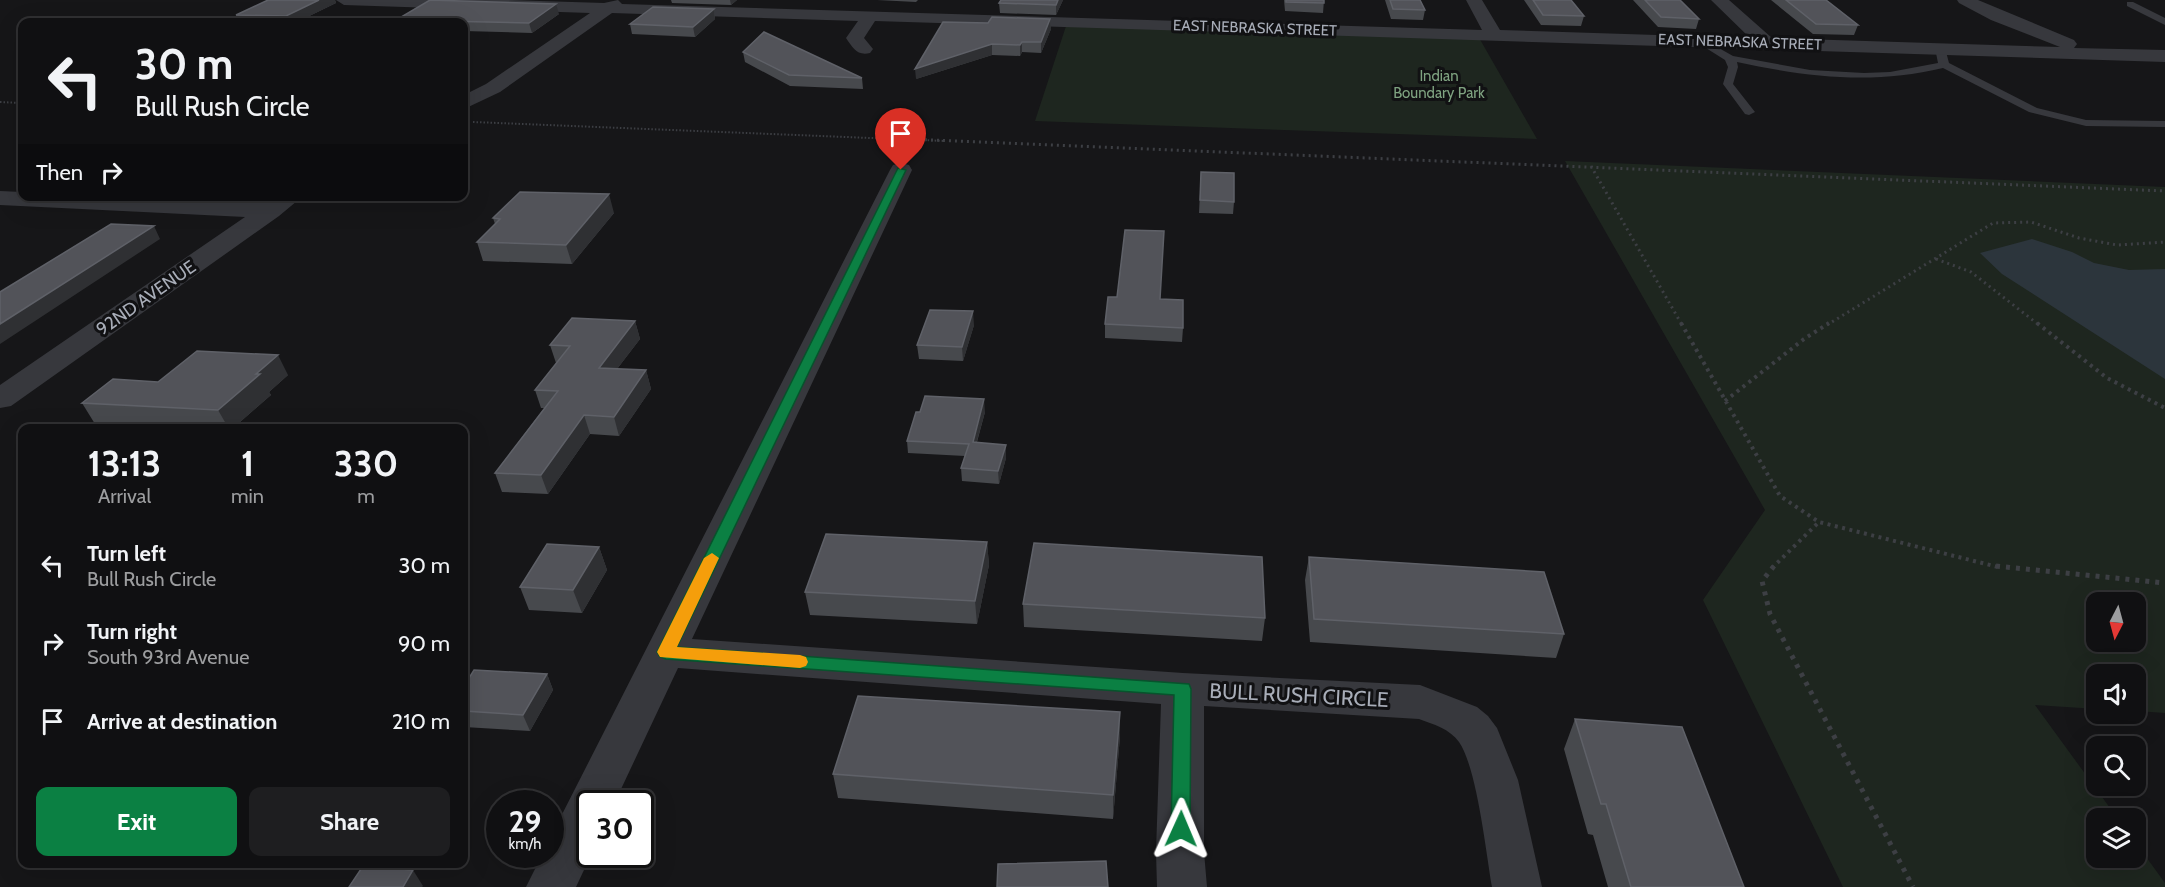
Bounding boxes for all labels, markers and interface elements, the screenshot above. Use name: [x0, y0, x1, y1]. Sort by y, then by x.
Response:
street label: EAST NEBRASKA STREET: [1173, 16, 1337, 40]
street label: EAST NEBRASKA STREET: [1658, 30, 1822, 54]
text: 30 m: [135, 38, 233, 90]
icon: left: [36, 42, 114, 120]
park label: Indian Boundary Park: [1393, 67, 1485, 102]
text: Bull Rush Circle: [135, 90, 310, 123]
pin: [875, 108, 926, 170]
icon: arrive: [884, 117, 917, 150]
icon: right: [95, 156, 128, 189]
text: Then: [36, 159, 83, 186]
street label: 92ND AVENUE: [92, 256, 200, 340]
text: 13:13: [88, 441, 161, 485]
text: 1: [241, 441, 254, 485]
text: 330: [334, 441, 398, 485]
text: Arrival: [98, 484, 151, 508]
text: min: [231, 484, 264, 508]
text: m: [357, 484, 375, 508]
text: Turn left: [87, 540, 166, 567]
icon: left: [36, 549, 69, 582]
text: 30 m: [398, 552, 450, 579]
text: Bull Rush Circle: [87, 567, 216, 591]
north arrow: [2086, 592, 2146, 652]
map controls: [2086, 592, 2146, 868]
text: Turn right: [87, 618, 177, 645]
icon: right: [36, 627, 69, 660]
text: 90 m: [398, 630, 450, 657]
text: South 93rd Avenue: [87, 645, 250, 669]
button: sound: [2086, 664, 2146, 724]
street label: BULL RUSH CIRCLE: [1209, 678, 1389, 712]
icon: arrive: [36, 705, 69, 738]
text: Arrive at destination: [87, 708, 277, 735]
text: 210 m: [392, 708, 450, 735]
button: search: [2086, 736, 2146, 796]
button: Exit: [36, 787, 237, 856]
button: Share: [249, 787, 450, 856]
speed limit sign: 30: [576, 790, 654, 868]
position arrow: [1149, 797, 1213, 861]
text: 29: [509, 803, 541, 840]
button: layers: [2086, 808, 2146, 868]
text: km/h: [509, 835, 541, 853]

